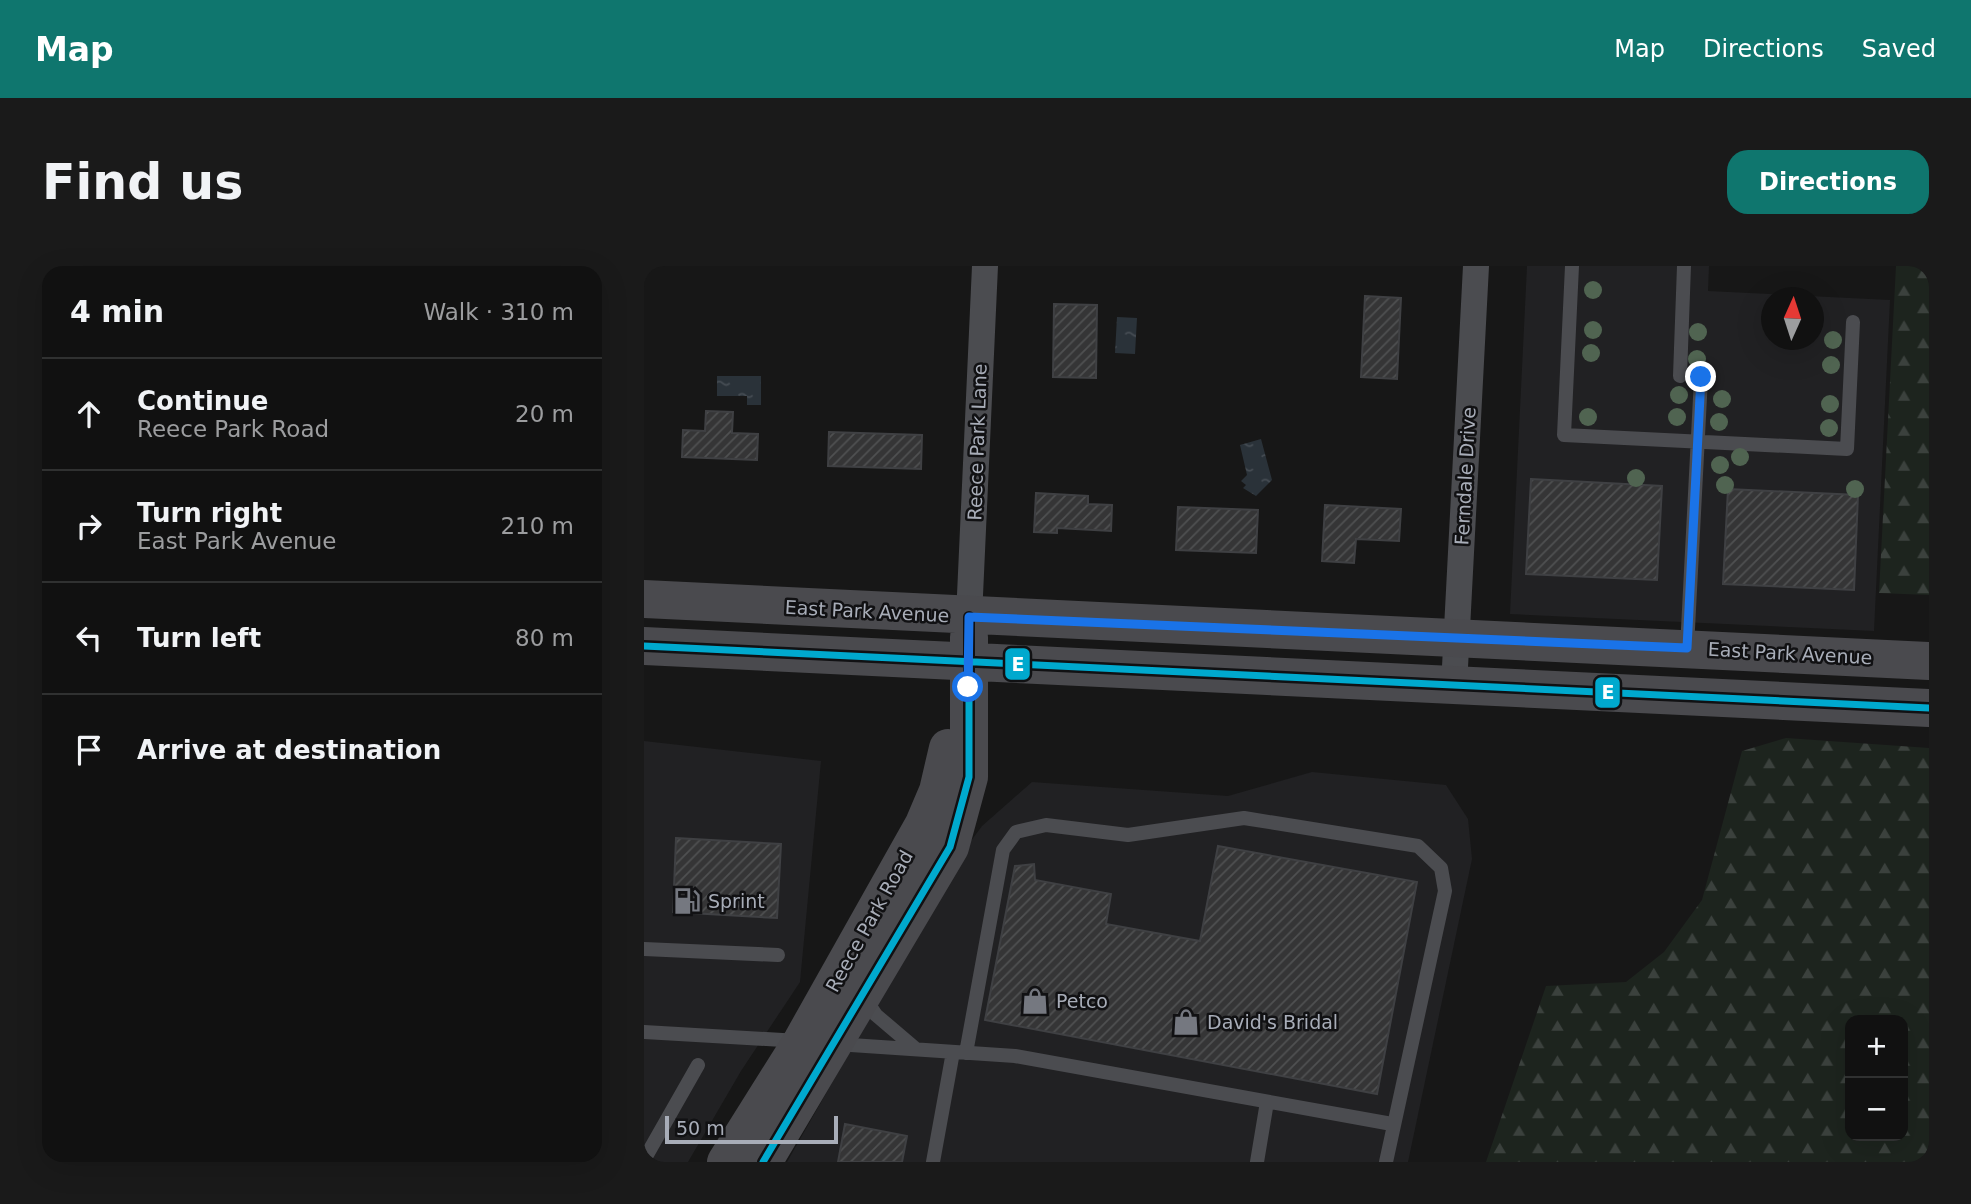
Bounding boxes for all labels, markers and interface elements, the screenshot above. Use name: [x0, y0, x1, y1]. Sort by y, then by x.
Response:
text: Map: [35, 30, 114, 69]
text: Map: [1614, 35, 1665, 63]
text: Directions: [1703, 35, 1824, 63]
text: Saved: [1862, 35, 1936, 63]
button: Directions: [1727, 150, 1929, 214]
text: Find us: [42, 154, 243, 211]
north arrow: [1761, 287, 1824, 350]
text: 4 min: [70, 294, 164, 329]
text: Walk · 310 m: [423, 299, 574, 325]
route end: [1685, 361, 1716, 392]
street label: Reece Park Lane: [963, 363, 991, 521]
text: Continue: [137, 386, 268, 416]
icon: ahead: [70, 395, 108, 433]
text: 20 m: [515, 401, 574, 427]
street label: Ferndale Drive: [1450, 406, 1480, 546]
text: Reece Park Road: [137, 416, 329, 442]
text: Turn right: [137, 498, 282, 528]
icon: right: [70, 507, 108, 545]
text: 210 m: [500, 513, 574, 539]
text: East Park Avenue: [137, 528, 336, 554]
street label: East Park Avenue: [784, 596, 950, 626]
icon: left: [70, 619, 108, 657]
text: Turn left: [137, 623, 261, 653]
text: 80 m: [515, 625, 574, 651]
street label: East Park Avenue: [1707, 638, 1873, 668]
line badge: E: [1004, 647, 1031, 681]
text: E: [1012, 653, 1024, 675]
route start: [952, 671, 983, 702]
line badge: E: [1594, 676, 1621, 709]
text: E: [1602, 681, 1614, 703]
icon: arrive: [70, 731, 108, 769]
text: Arrive at destination: [137, 735, 441, 765]
street label: Reece Park Road: [821, 846, 917, 996]
fuel station icon: Sprint: [672, 886, 702, 916]
place label: Sprint: [708, 890, 765, 912]
shop icon: Petco: [1020, 986, 1050, 1016]
place label: Petco: [1056, 990, 1108, 1012]
shop icon: David's Bridal: [1171, 1007, 1201, 1037]
place label: David's Bridal: [1207, 1011, 1338, 1033]
map controls: [1845, 1015, 1908, 1141]
button: +: [1845, 1015, 1908, 1078]
button: −: [1845, 1078, 1908, 1141]
scale bar: [665, 1113, 838, 1145]
text: 50 m: [676, 1117, 725, 1139]

